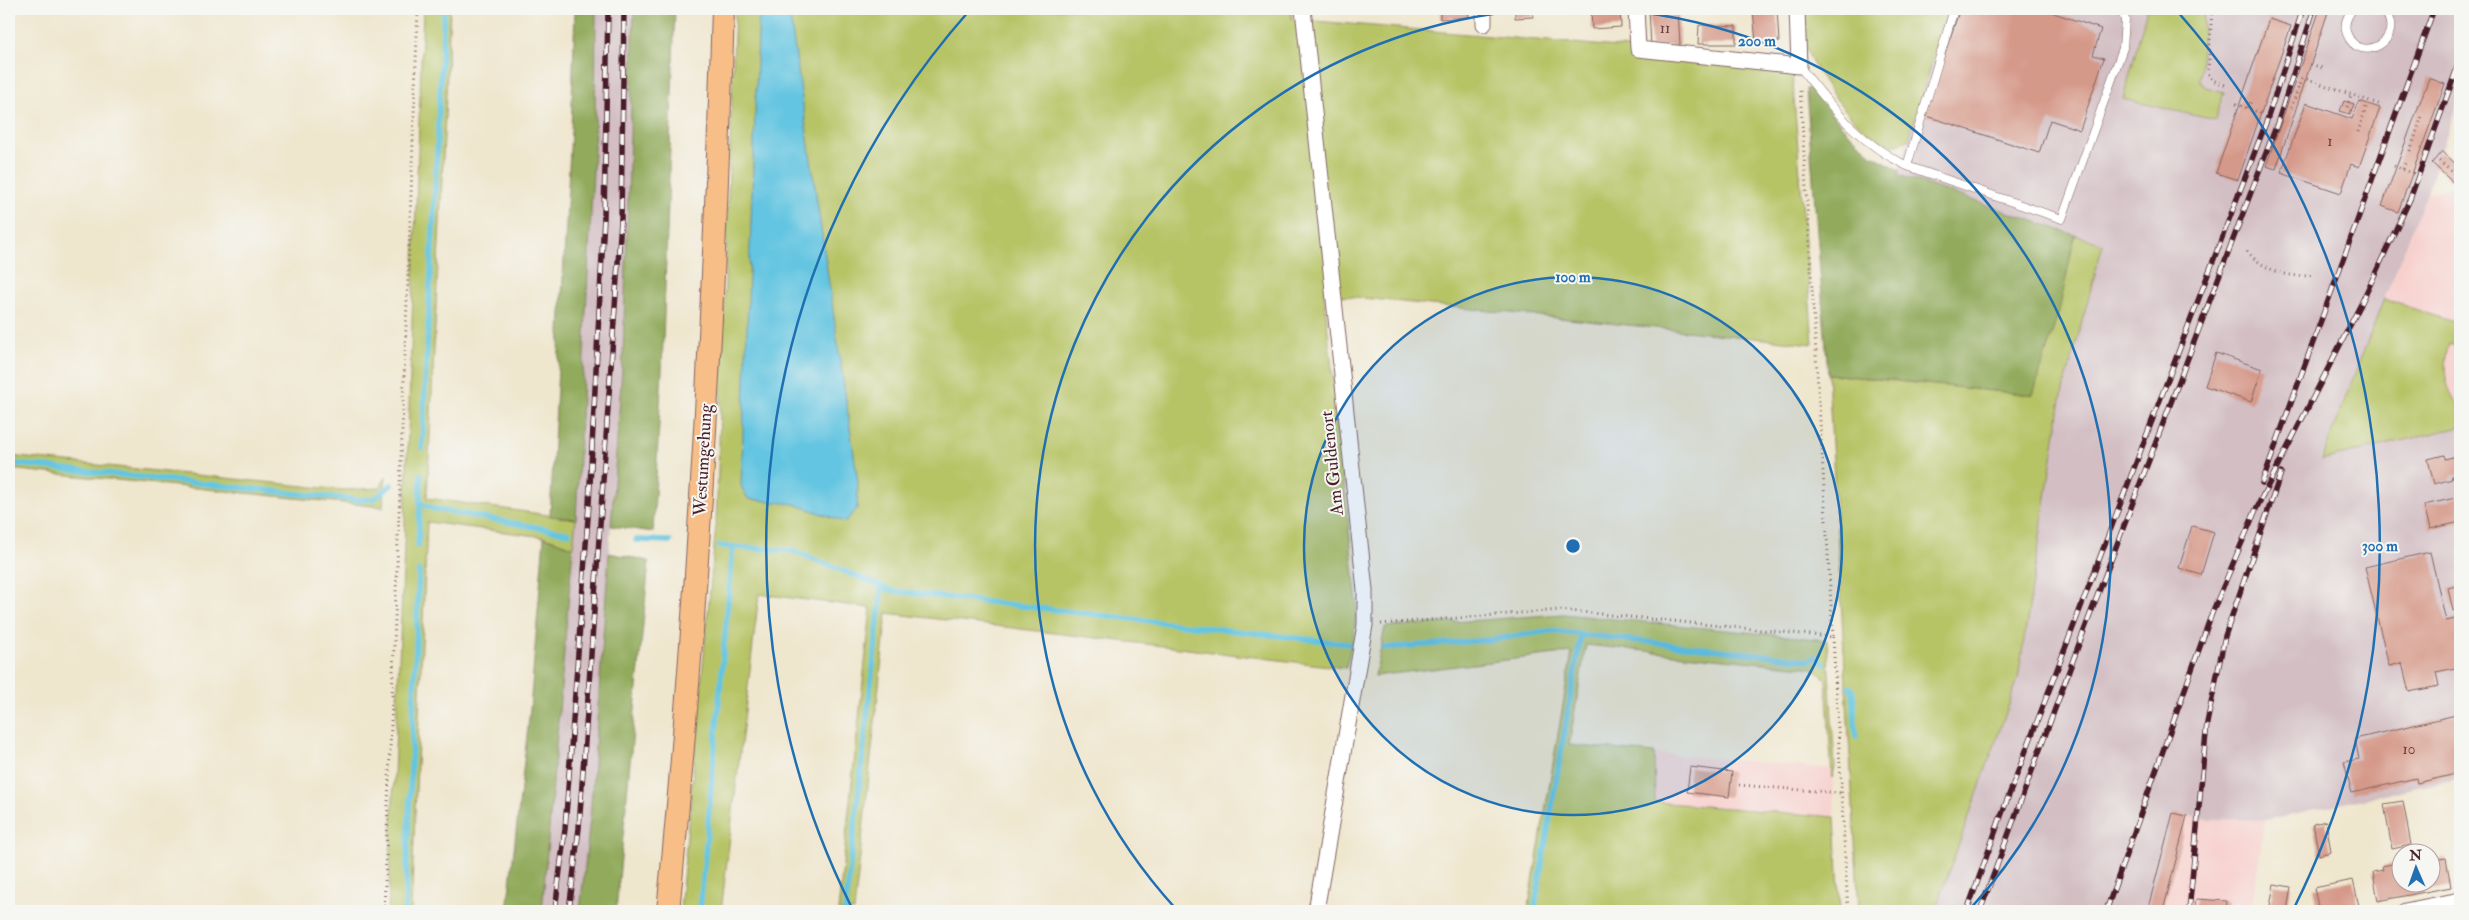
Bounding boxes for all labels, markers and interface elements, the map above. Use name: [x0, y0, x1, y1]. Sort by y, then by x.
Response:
house number: 11: [1660, 19, 1670, 38]
text: 200 m: [1738, 32, 1776, 51]
house number: 1: [2327, 132, 2333, 151]
text: 100 m: [1555, 268, 1591, 287]
street label: Westumgehung: [689, 402, 717, 518]
street label: Am Guldenort: [1315, 409, 1349, 517]
centre of rings: [1564, 537, 1582, 555]
text: 300 m: [2362, 537, 2398, 556]
house number: 10: [2403, 740, 2415, 759]
north arrow: [2392, 842, 2442, 892]
text: N: [2408, 847, 2423, 864]

